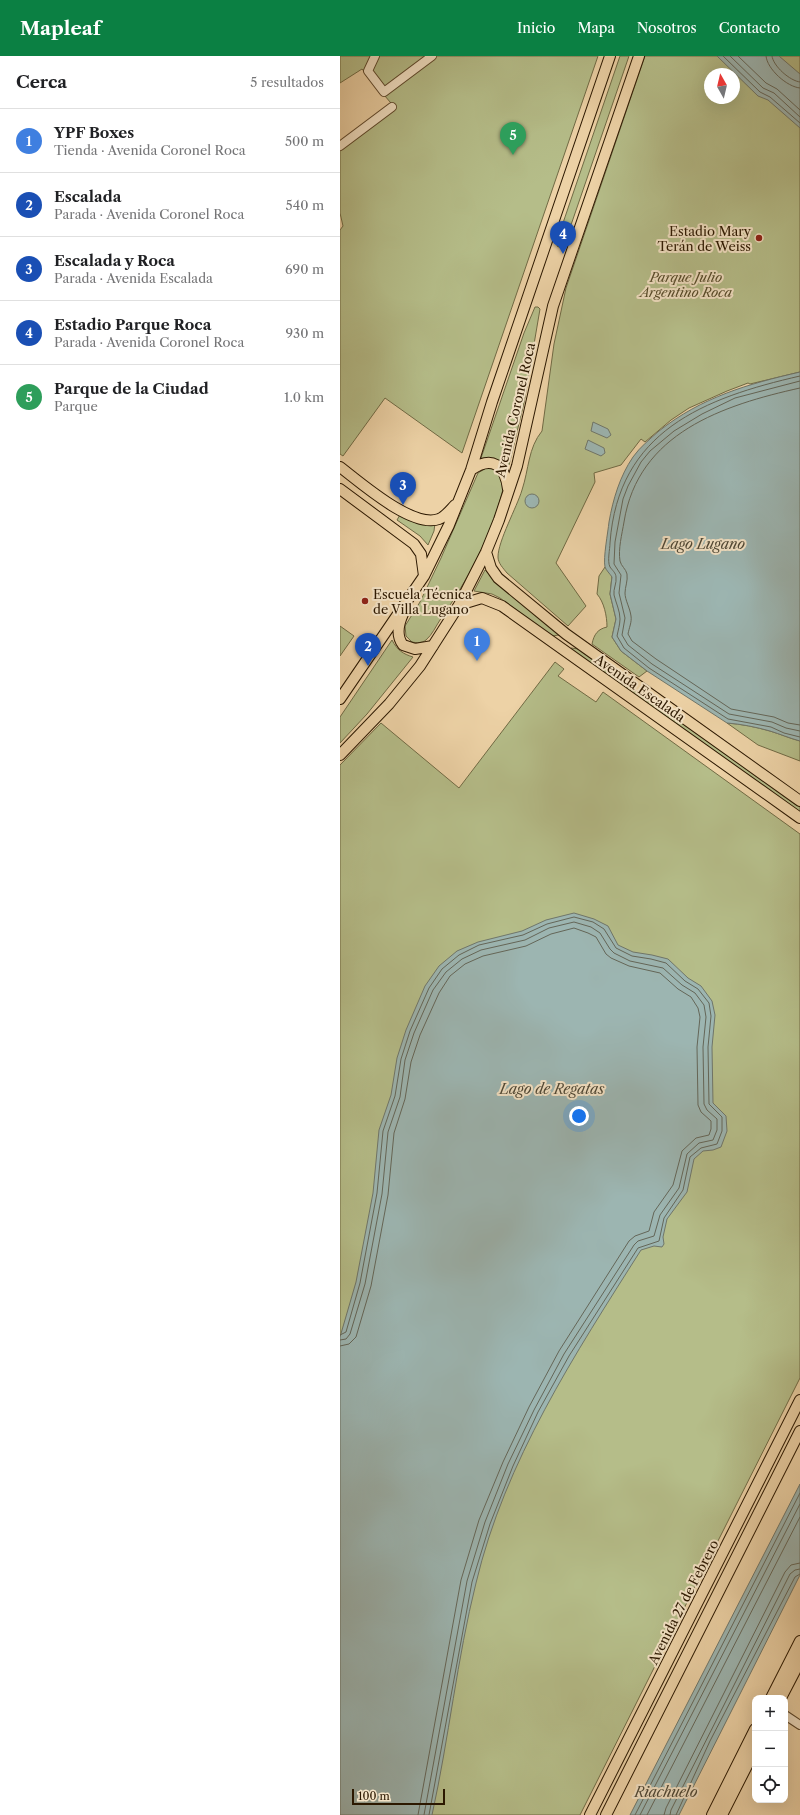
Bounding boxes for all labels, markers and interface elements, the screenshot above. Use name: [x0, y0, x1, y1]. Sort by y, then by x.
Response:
text: Mapleaf: [20, 17, 101, 40]
text: Inicio: [517, 19, 555, 37]
text: Mapa: [577, 19, 615, 37]
text: Nosotros: [637, 19, 697, 37]
text: Contacto: [719, 19, 780, 37]
north arrow: [704, 68, 740, 104]
text: Cerca: [16, 72, 67, 92]
text: 5 resultados: [250, 74, 324, 90]
pin: 5: [500, 122, 526, 155]
text: YPF Boxes: [54, 123, 134, 142]
text: 1: [26, 133, 32, 149]
text: 500 m: [285, 133, 324, 149]
text: Tienda · Avenida Coronel Roca: [54, 142, 246, 158]
text: Escalada: [54, 187, 121, 206]
text: 2: [25, 197, 33, 213]
text: 540 m: [286, 197, 324, 213]
text: Parada · Avenida Coronel Roca: [54, 206, 244, 222]
pin: 4: [550, 221, 576, 254]
place label: Estadio Mary Terán de Weiss: [657, 223, 752, 254]
marker: Estadio Mary Terán de Weiss: [754, 233, 764, 243]
text: Escalada y Roca: [54, 251, 175, 270]
text: 3: [25, 261, 33, 277]
text: 690 m: [285, 261, 324, 277]
park label: Parque Julio Argentino Roca: [638, 269, 732, 300]
text: Parada · Avenida Escalada: [54, 270, 213, 286]
text: Estadio Parque Roca: [54, 315, 211, 334]
text: 4: [25, 325, 33, 341]
text: 930 m: [285, 325, 324, 341]
text: Parada · Avenida Coronel Roca: [54, 334, 244, 350]
street label: Avenida Coronel Roca: [491, 341, 538, 480]
text: Parque de la Ciudad: [54, 379, 209, 398]
text: 5: [25, 389, 33, 405]
text: 1.0 km: [284, 389, 324, 405]
text: Parque: [54, 398, 98, 414]
pin: 3: [390, 472, 416, 505]
water label: Lago Lugano: [660, 535, 745, 553]
place label: Escuela Técnica de Villa Lugano: [373, 586, 472, 617]
marker: Escuela Técnica de Villa Lugano: [360, 596, 370, 606]
pin: 1: [464, 628, 490, 661]
pin: 2: [355, 633, 381, 666]
street label: Avenida Escalada: [591, 650, 688, 725]
water label: Lago de Regatas: [499, 1080, 605, 1098]
your location: [569, 1106, 589, 1126]
street label: Avenida 27 de Febrero: [644, 1537, 721, 1668]
map controls: [752, 1695, 788, 1803]
button: +: [752, 1695, 788, 1731]
button: −: [752, 1731, 788, 1767]
button: locate: [752, 1767, 788, 1803]
water label: Riachuelo: [634, 1783, 698, 1801]
scale bar: [352, 1787, 445, 1806]
text: 100 m: [358, 1789, 390, 1803]

